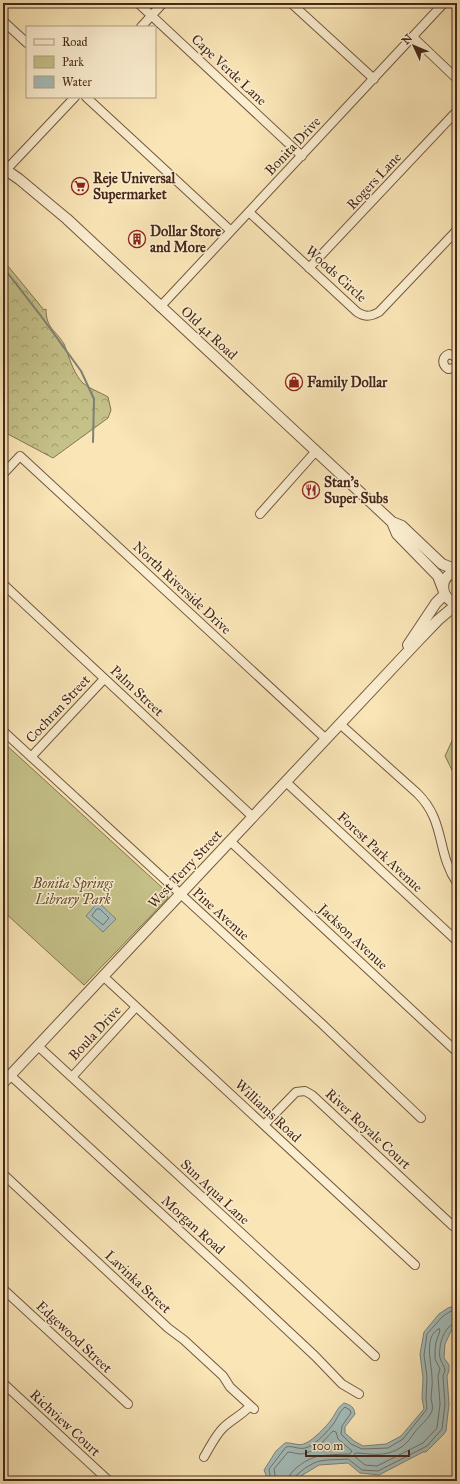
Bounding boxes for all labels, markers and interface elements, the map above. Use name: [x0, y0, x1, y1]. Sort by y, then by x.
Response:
legend: [26, 26, 156, 98]
north arrow: [394, 26, 434, 66]
street label: Cape Verde Lane: [188, 31, 270, 109]
text: N: [399, 31, 416, 47]
text: Road: [62, 35, 88, 49]
text: Park: [62, 55, 84, 69]
text: Water: [62, 75, 92, 89]
street label: Bonita Drive: [262, 113, 325, 179]
street label: Rogers Lane: [343, 149, 405, 213]
place label: Reje Universal Supermarket: [93, 170, 176, 204]
supermarket icon: Reje Universal Supermarket: [70, 176, 90, 196]
place label: Dollar Store and More: [150, 223, 221, 256]
building icon: Dollar Store and More: [127, 229, 147, 249]
street label: Woods Circle: [302, 242, 370, 306]
street label: Old 41 Road: [177, 303, 241, 363]
shop icon: Family Dollar: [284, 372, 304, 392]
place label: Family Dollar: [307, 374, 388, 392]
place label: Stan's Super Subs: [324, 474, 388, 508]
restaurant icon: Stan's Super Subs: [301, 480, 321, 500]
street label: North Riverside Drive: [129, 538, 235, 638]
street label: Palm Street: [107, 662, 167, 720]
street label: Cochran Street: [22, 671, 94, 747]
street label: Forest Park Avenue: [334, 808, 426, 896]
street label: West Terry Street: [144, 826, 226, 912]
park label: Bonita Springs Library Park: [32, 875, 114, 908]
street label: Pine Avenue: [189, 884, 253, 944]
street label: Jackson Avenue: [313, 899, 391, 974]
street label: Boula Drive: [65, 1002, 125, 1064]
street label: Williams Road: [231, 1076, 305, 1146]
street label: River Royale Court: [322, 1085, 414, 1173]
street label: Sun Aqua Lane: [176, 1156, 253, 1229]
street label: Morgan Road: [158, 1192, 228, 1258]
street label: Lavinka Street: [101, 1247, 175, 1317]
street label: Edgewood Street: [32, 1297, 116, 1377]
street label: Richview Court: [26, 1386, 104, 1460]
scale bar: [306, 1432, 409, 1458]
text: 100 m: [312, 1439, 343, 1453]

